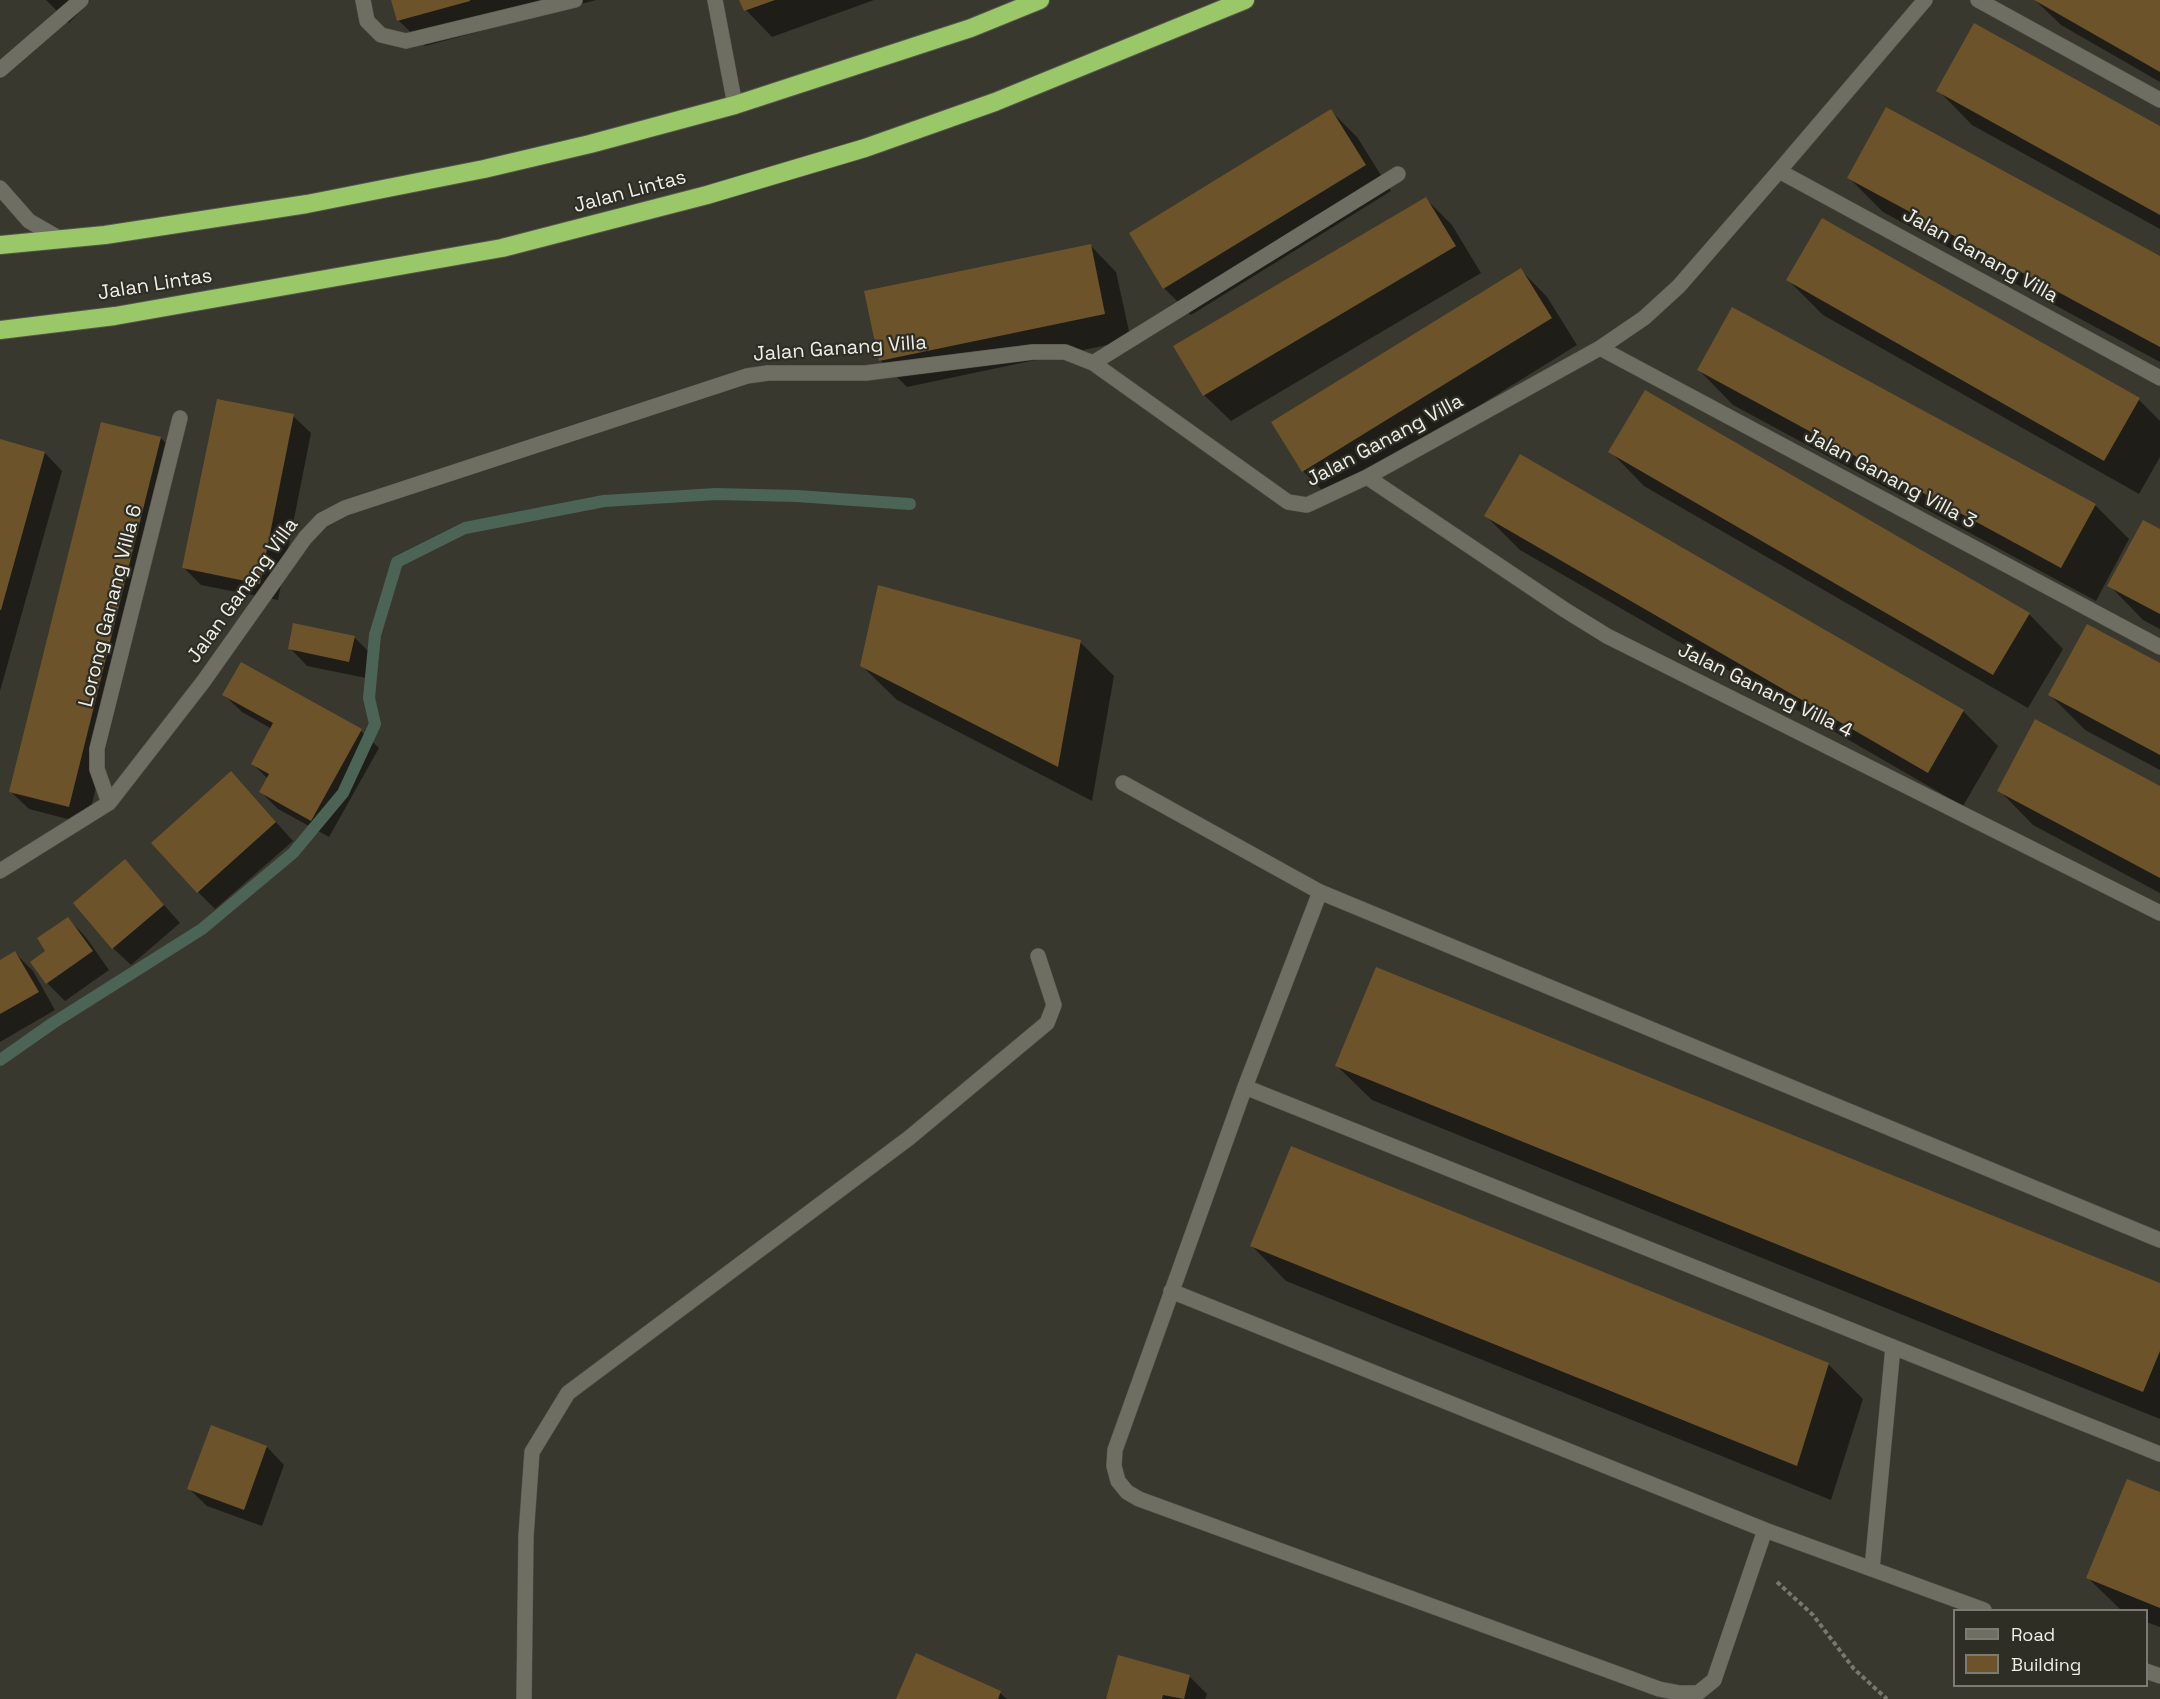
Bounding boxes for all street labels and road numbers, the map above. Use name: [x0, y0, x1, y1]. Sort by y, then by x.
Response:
street label: Jalan Lintas: [571, 165, 689, 219]
street label: Jalan Ganang Villa: [1898, 203, 2062, 309]
street label: Jalan Lintas: [96, 264, 214, 306]
street label: Jalan Ganang Villa: [752, 331, 928, 367]
street label: Jalan Ganang Villa: [1303, 390, 1467, 492]
street label: Jalan Ganang Villa 3: [1800, 424, 1980, 534]
street label: Lorong Ganang Villa 6: [74, 502, 148, 710]
street label: Jalan Ganang Villa: [182, 514, 304, 668]
street label: Jalan Ganang Villa 4: [1674, 638, 1856, 744]

